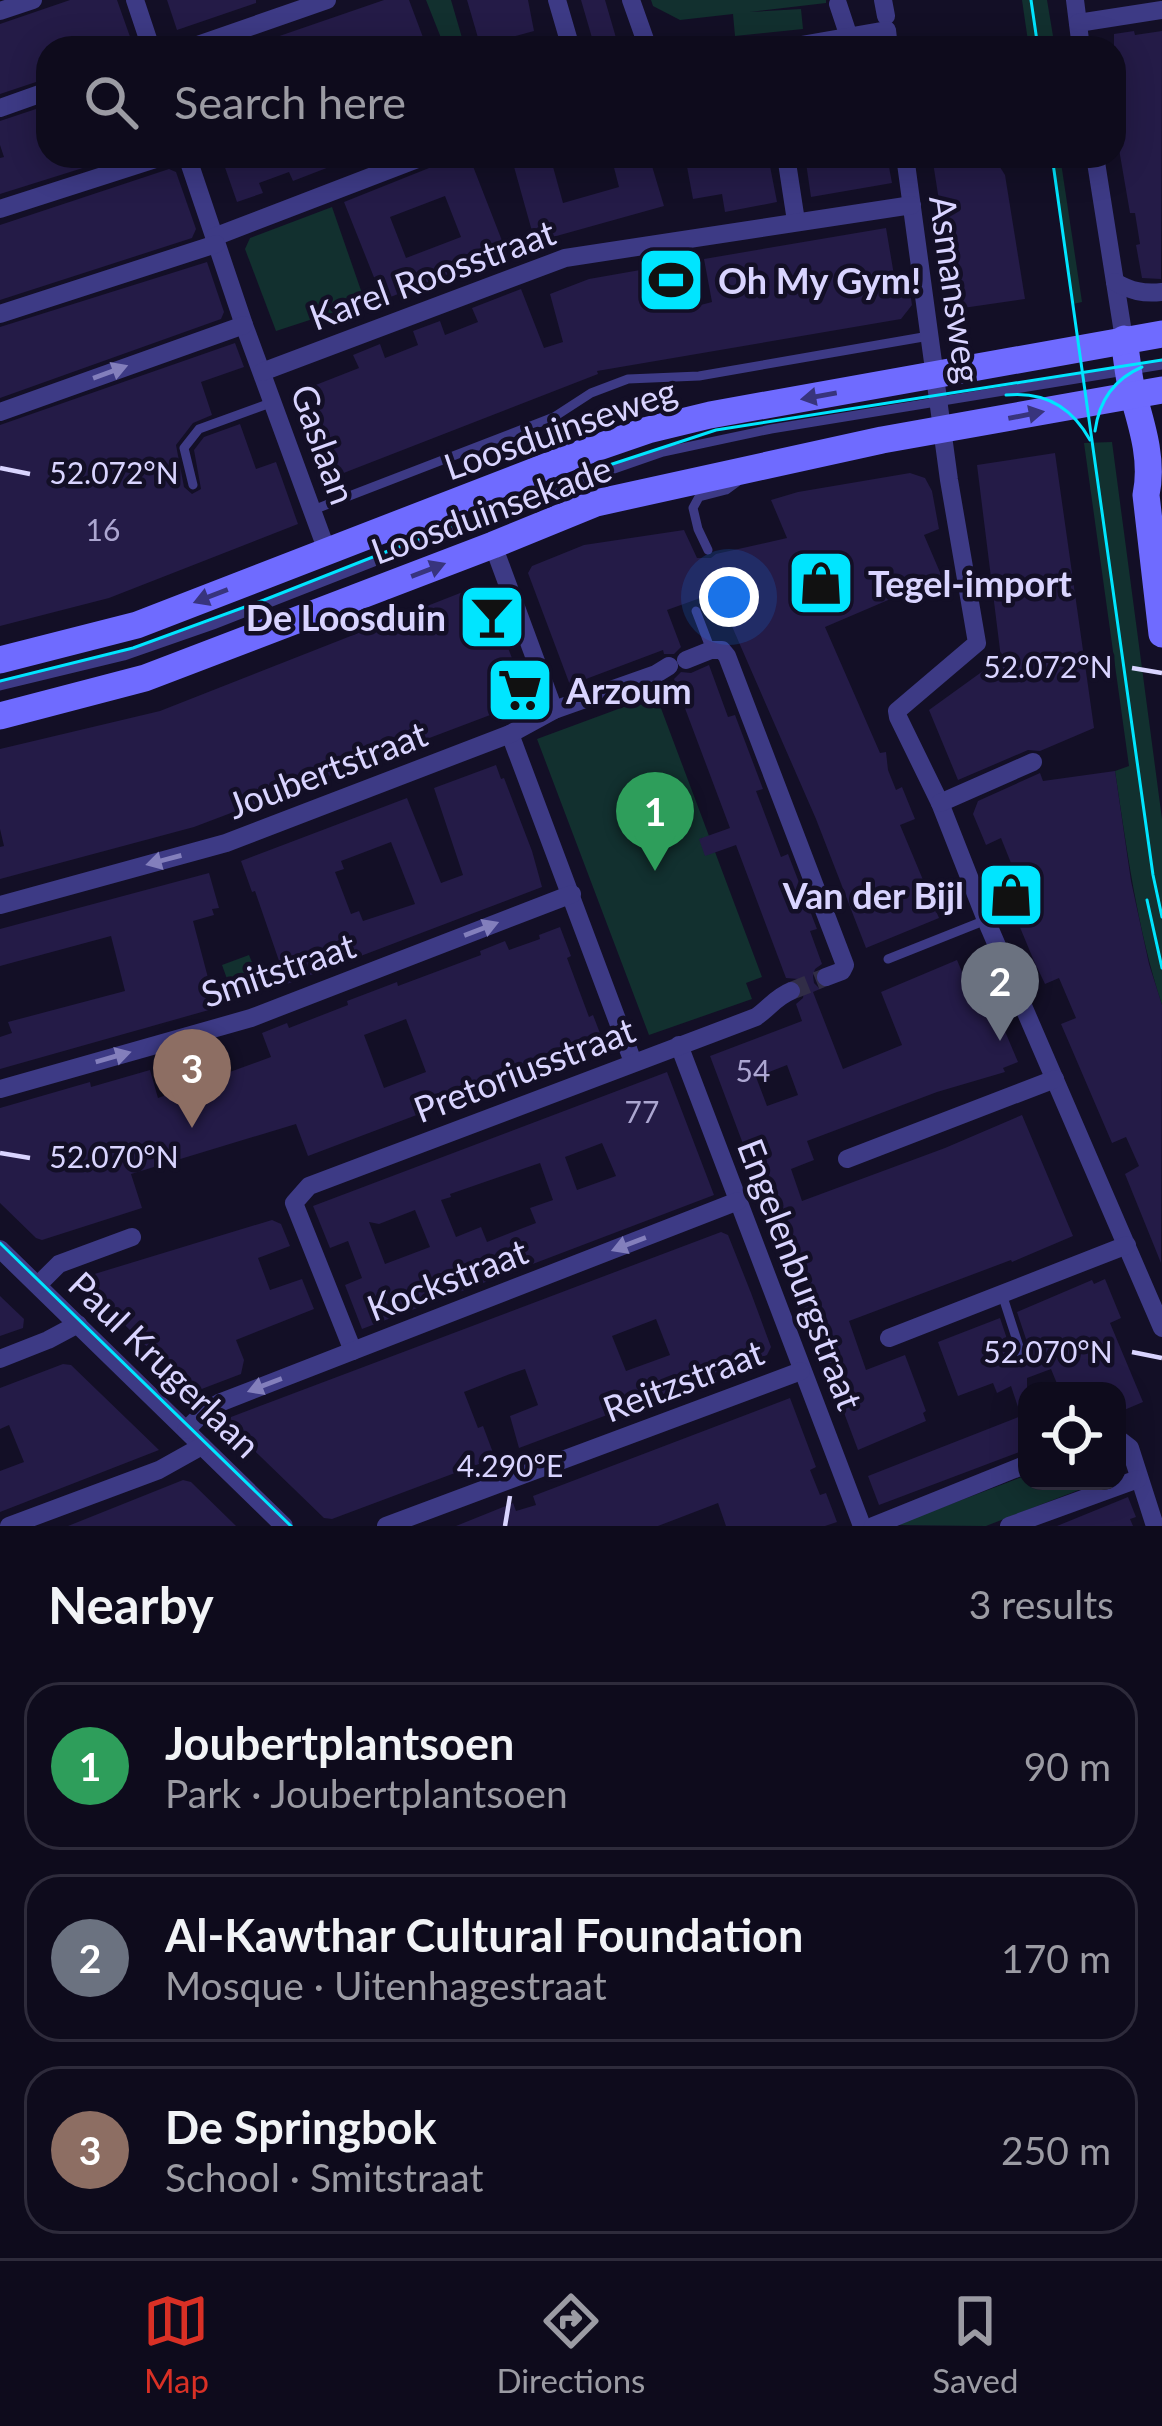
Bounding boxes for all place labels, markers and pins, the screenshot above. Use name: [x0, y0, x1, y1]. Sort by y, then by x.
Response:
sports icon: Oh My Gym!: [636, 245, 706, 315]
place label: Oh My Gym!: [718, 258, 921, 302]
shop icon: Tegel-import: [786, 548, 856, 618]
place label: Tegel-import: [868, 561, 1073, 605]
bar icon: De Loosduin: [457, 582, 527, 652]
place label: De Loosduin: [246, 595, 446, 639]
supermarket icon: Arzoum: [485, 655, 555, 725]
place label: Arzoum: [565, 668, 692, 712]
pin: 1: [616, 772, 694, 871]
shop icon: Van der Bijl: [976, 860, 1046, 930]
place label: Van der Bijl: [782, 873, 964, 917]
pin: 2: [961, 942, 1039, 1041]
pin: 3: [153, 1029, 231, 1128]

